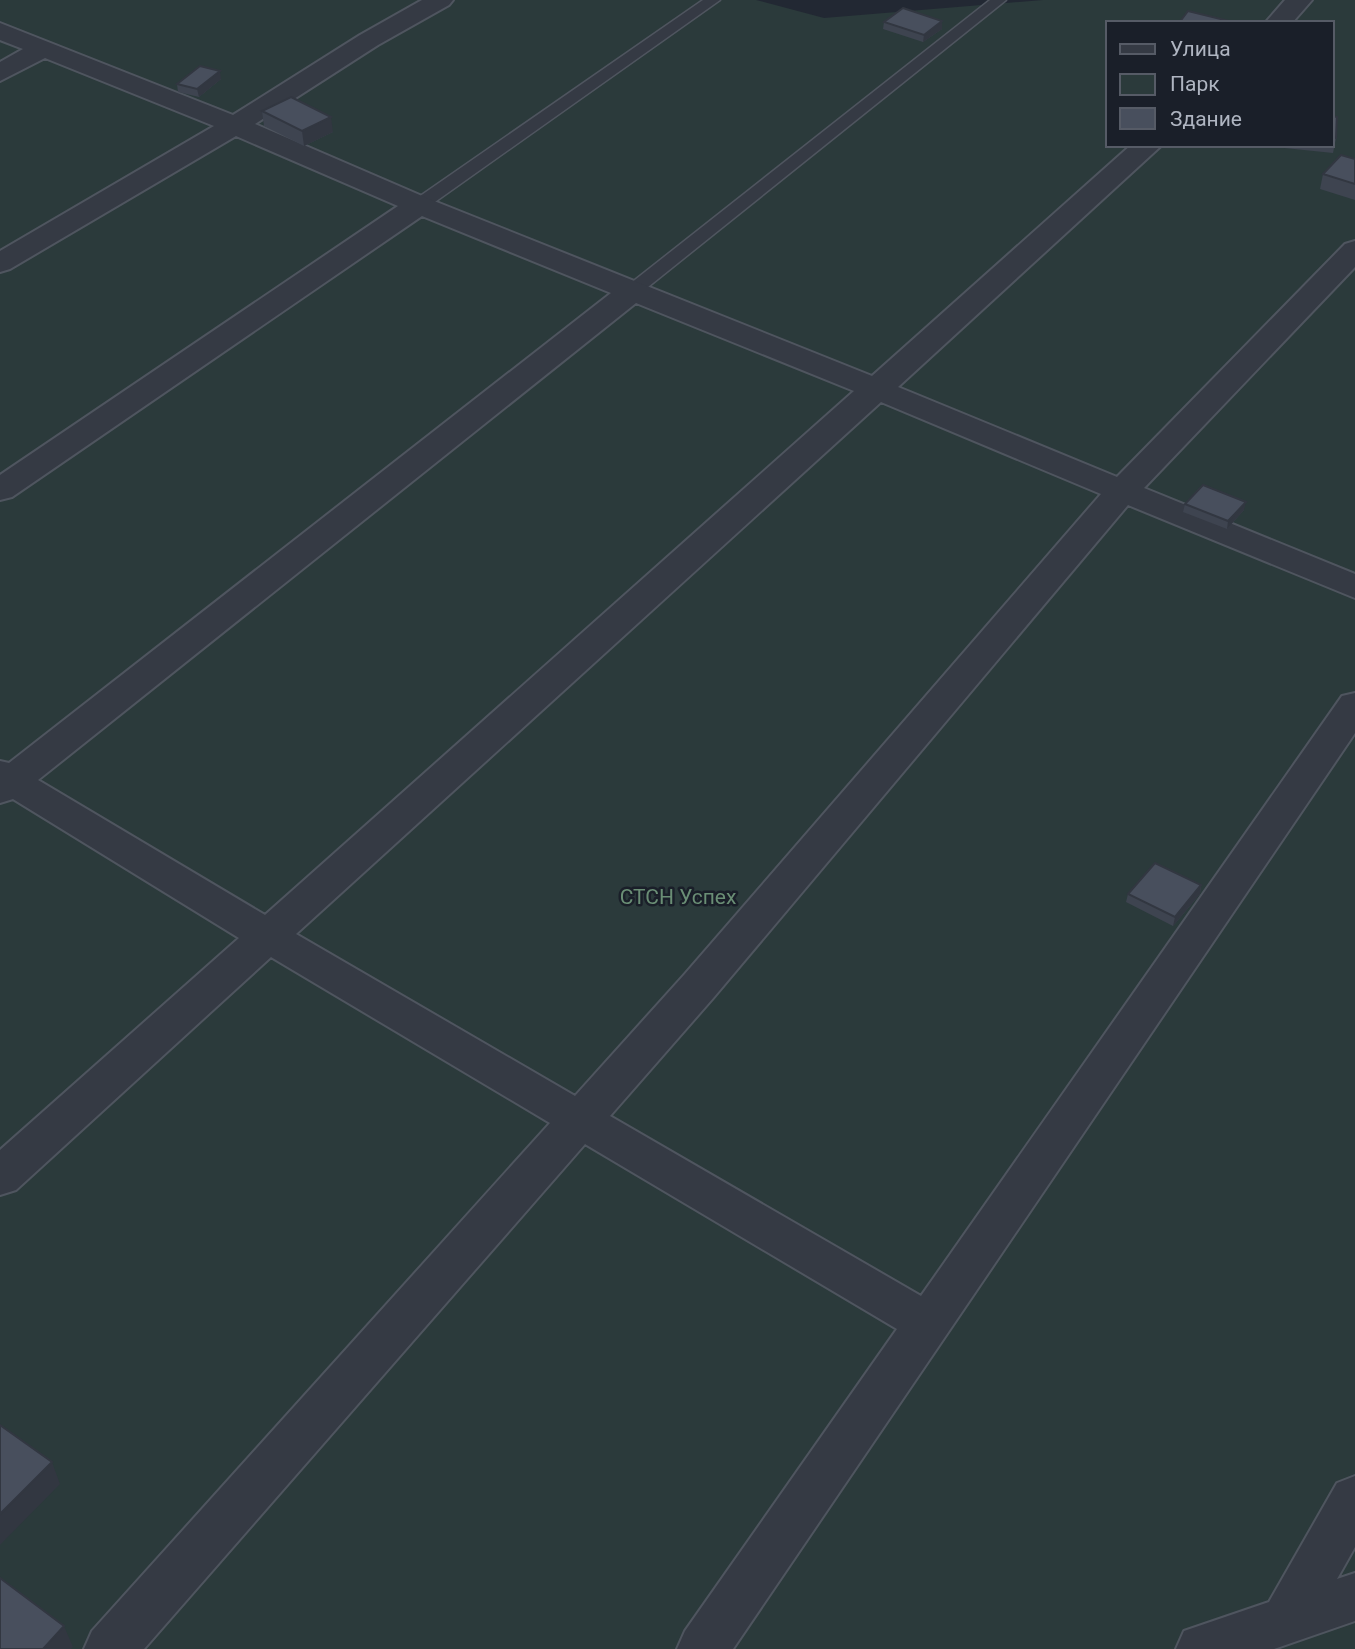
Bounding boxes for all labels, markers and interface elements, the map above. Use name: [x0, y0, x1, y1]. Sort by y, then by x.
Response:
legend: [1106, 21, 1334, 147]
text: Улица: [1170, 37, 1231, 61]
text: Парк: [1170, 72, 1220, 96]
text: Здание: [1170, 107, 1242, 131]
park label: СТСН Успех: [620, 885, 736, 909]

